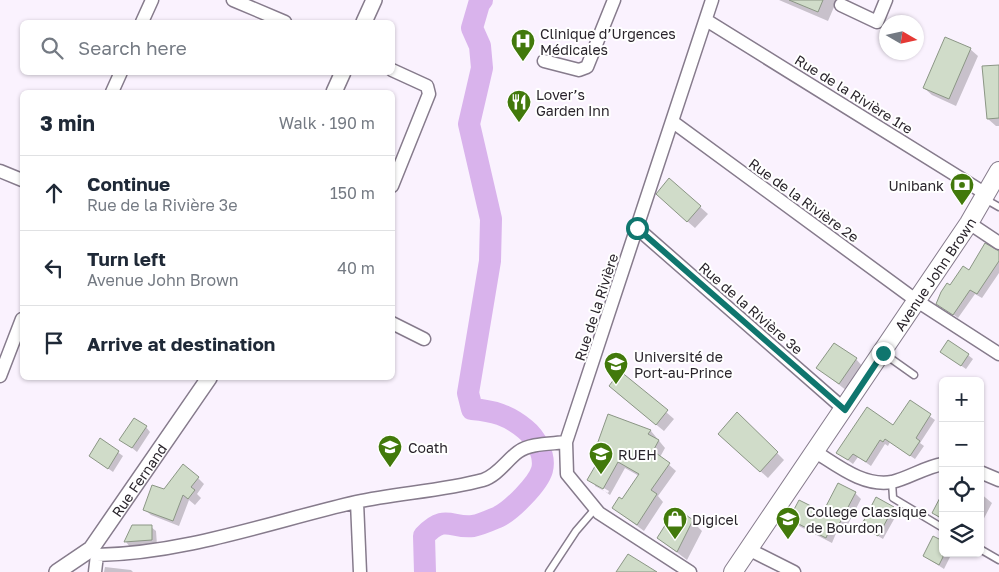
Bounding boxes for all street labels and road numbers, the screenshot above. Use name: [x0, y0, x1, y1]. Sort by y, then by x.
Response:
street label: Rue de la Rivière 1re: [792, 51, 916, 137]
street label: Rue de la Rivière 2e: [746, 154, 862, 246]
street label: Avenue John Brown: [890, 214, 979, 334]
street label: Rue de la Rivière: [571, 251, 621, 363]
street label: Rue de la Rivière 3e: [696, 258, 806, 358]
street label: Rue Fernand: [108, 440, 170, 520]

